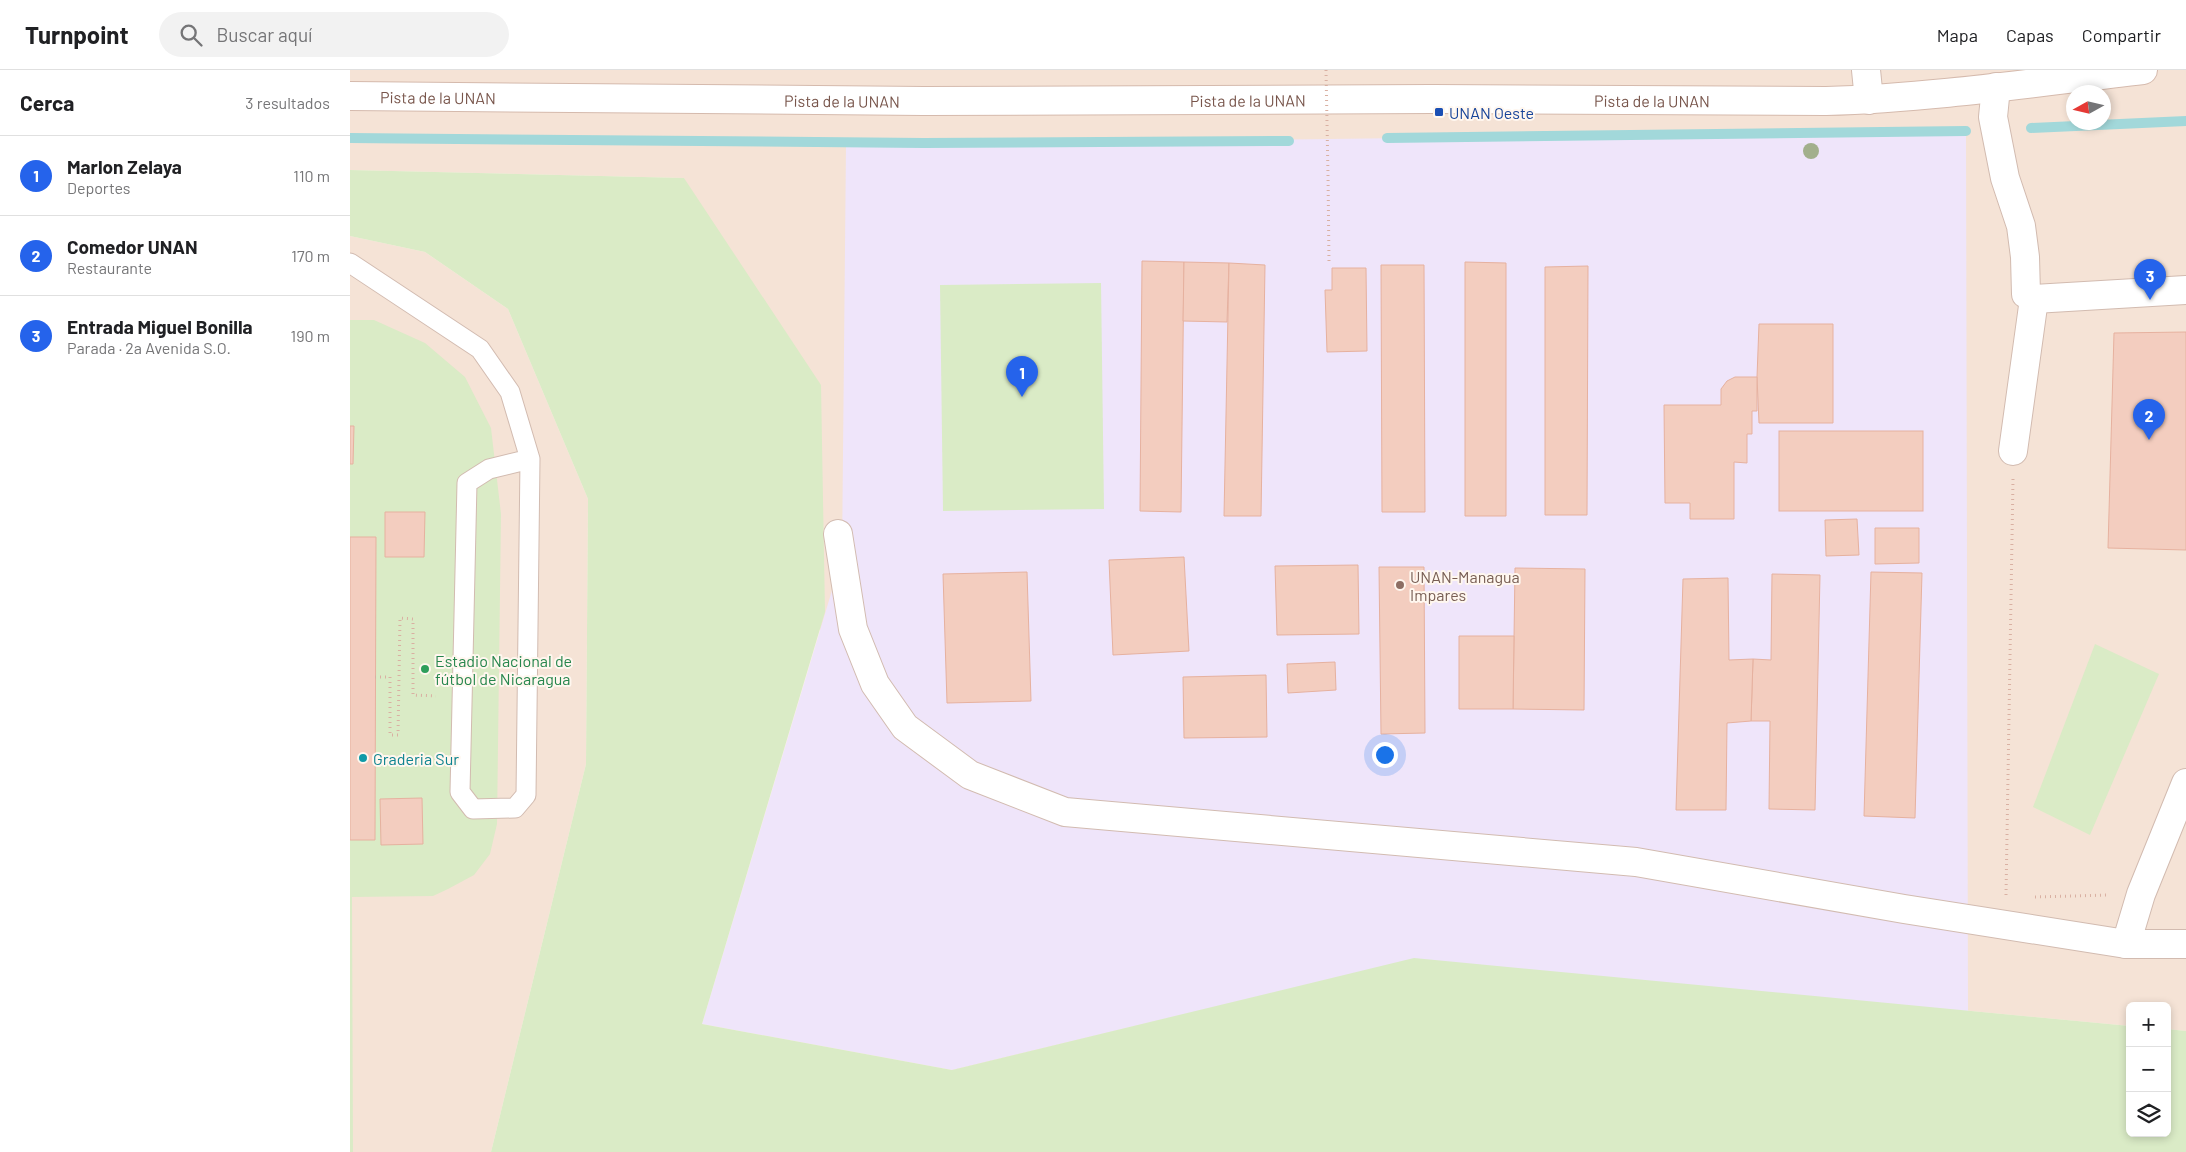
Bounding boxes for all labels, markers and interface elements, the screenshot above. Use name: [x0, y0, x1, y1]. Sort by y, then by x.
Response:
search box: [159, 12, 509, 57]
text: Turnpoint: [25, 20, 129, 49]
icon: search: [177, 21, 205, 49]
text: Buscar aquí: [217, 23, 312, 46]
text: Mapa: [1937, 24, 1978, 46]
text: Capas: [2006, 24, 2054, 46]
text: Compartir: [2082, 24, 2161, 46]
north arrow: [2066, 85, 2111, 130]
street label: Pista de la UNAN: [380, 87, 496, 107]
text: Cerca: [20, 90, 74, 115]
street label: Pista de la UNAN: [784, 90, 900, 110]
street label: Pista de la UNAN: [1190, 90, 1306, 109]
street label: Pista de la UNAN: [1594, 90, 1710, 110]
text: 3 resultados: [245, 93, 330, 112]
place label: UNAN Oeste: [1449, 103, 1534, 122]
marker: UNAN Oeste: [1433, 106, 1445, 118]
text: Marlon Zelaya: [67, 155, 182, 178]
text: 1: [33, 166, 39, 185]
text: 110 m: [293, 166, 330, 185]
text: Deportes: [67, 178, 131, 197]
text: Comedor UNAN: [67, 235, 198, 258]
text: 2: [32, 246, 40, 265]
text: 170 m: [291, 246, 330, 265]
text: Restaurante: [67, 258, 152, 277]
pin: 3: [2134, 259, 2166, 300]
text: Entrada Miguel Bonilla: [67, 315, 253, 338]
text: 3: [32, 326, 40, 345]
text: 190 m: [291, 326, 330, 345]
text: Parada · 2a Avenida S.O.: [67, 338, 231, 357]
pin: 1: [1006, 356, 1038, 397]
pin: 2: [2133, 399, 2165, 440]
place label: UNAN-Managua Impares: [1410, 567, 1520, 604]
marker: UNAN-Managua Impares: [1394, 579, 1406, 591]
place label: Estadio Nacional de fútbol de Nicaragua: [435, 651, 572, 688]
marker: Estadio Nacional de fútbol de Nicaragua: [419, 663, 431, 675]
your location: [1372, 742, 1398, 768]
place label: Graderia Sur: [373, 749, 459, 768]
marker: Graderia Sur: [357, 752, 369, 764]
map controls: [2126, 1002, 2171, 1137]
button: +: [2126, 1002, 2171, 1047]
button: −: [2126, 1047, 2171, 1092]
button: layers: [2126, 1092, 2171, 1137]

